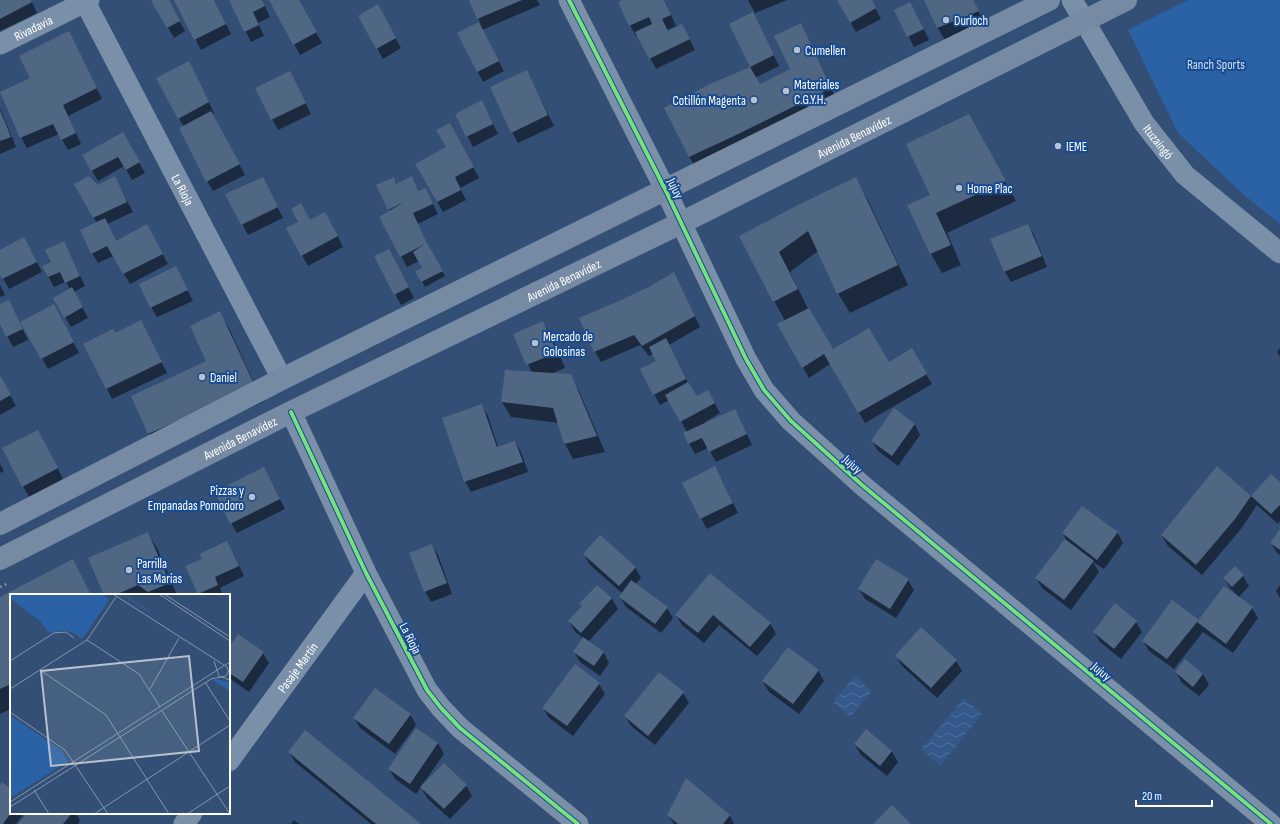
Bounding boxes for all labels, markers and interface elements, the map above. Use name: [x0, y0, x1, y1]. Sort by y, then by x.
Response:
street label: Rivadavia: [12, 12, 56, 45]
place label: Durloch: [954, 13, 988, 29]
marker: Durloch: [941, 15, 951, 25]
place label: Cumellen: [805, 43, 846, 59]
marker: Cumellen: [792, 45, 802, 55]
park label: Ranch Sports: [1187, 57, 1245, 73]
place label: Materiales C.G.Y.H.: [794, 77, 840, 108]
marker: Materiales C.G.Y.H.: [781, 86, 791, 96]
place label: Cotillón Magenta: [673, 93, 746, 109]
marker: Cotillón Magenta: [749, 95, 759, 105]
street label: Avenida Benavídez: [814, 112, 894, 163]
street label: Ituzaingó: [1139, 121, 1177, 163]
place label: IEME: [1066, 139, 1087, 155]
marker: IEME: [1053, 141, 1063, 151]
street label: La Rioja: [167, 172, 197, 209]
street label: Jujuy: [663, 175, 687, 201]
place label: Home Plac: [967, 181, 1013, 197]
marker: Home Plac: [954, 183, 964, 193]
street label: Avenida Benavídez: [524, 256, 604, 306]
place label: Mercado de Golosinas: [543, 329, 593, 360]
marker: Mercado de Golosinas: [530, 338, 540, 348]
place label: Daniel: [210, 370, 237, 386]
marker: Daniel: [197, 372, 207, 382]
street label: Avenida Benavídez: [200, 413, 280, 464]
street label: Jujuy: [838, 451, 865, 478]
place label: Pizzas y Empanadas Pomodoro: [148, 483, 244, 514]
marker: Pizzas y Empanadas Pomodoro: [247, 492, 257, 502]
place label: Parrilla Las Marías: [137, 556, 182, 587]
marker: Parrilla Las Marías: [124, 565, 134, 575]
inset map: [10, 594, 230, 814]
street label: La Rioja: [395, 620, 425, 657]
street label: Pasaje Martín: [275, 640, 322, 696]
street label: Jujuy: [1087, 658, 1115, 685]
scale bar: [1136, 782, 1212, 808]
text: 20 m: [1142, 789, 1162, 804]

